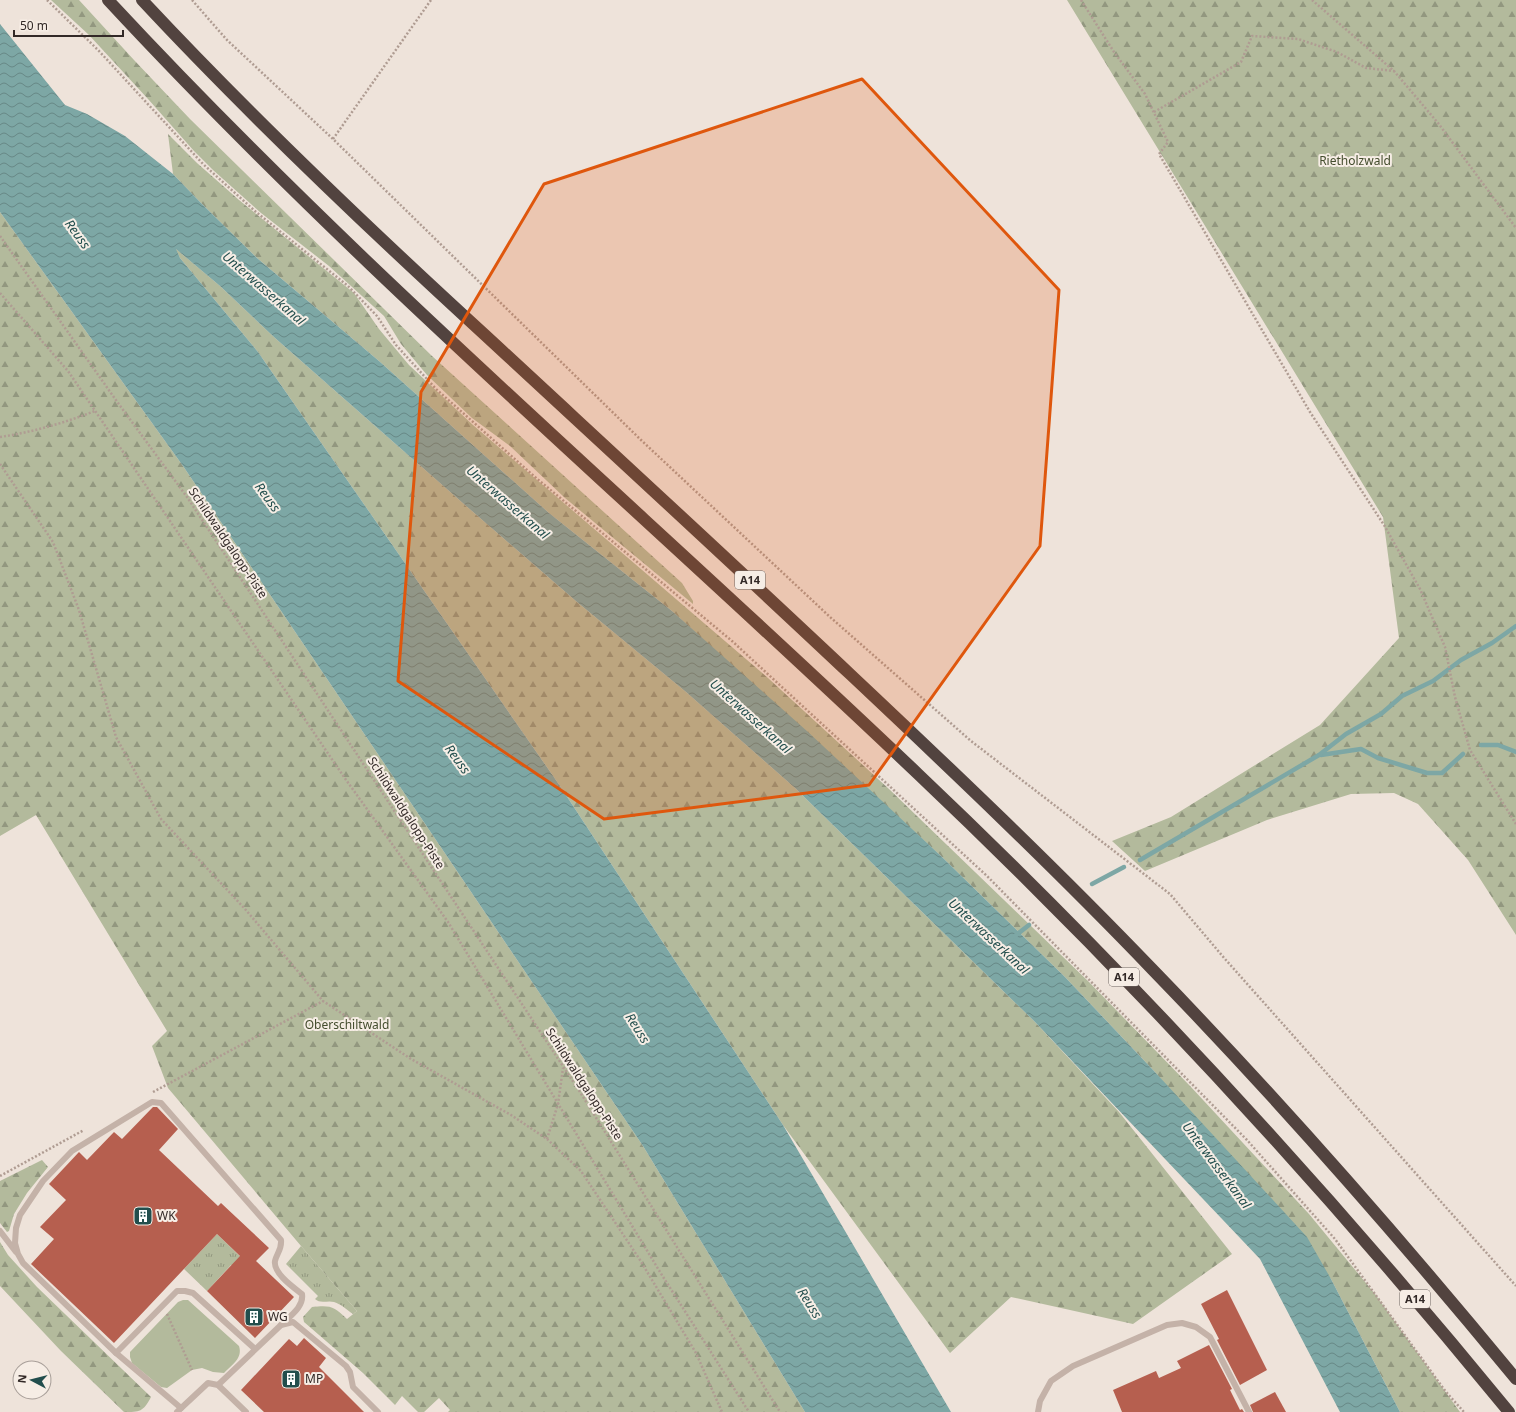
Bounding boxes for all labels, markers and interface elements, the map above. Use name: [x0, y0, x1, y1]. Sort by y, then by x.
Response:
scale bar: [14, 12, 123, 38]
text: 50 m: [20, 17, 48, 34]
park label: Rietholzwald: [1319, 152, 1391, 169]
water label: Reuss: [61, 215, 95, 253]
water label: Unterwasserkanal: [219, 247, 310, 329]
water label: Unterwasserkanal: [463, 461, 554, 543]
water label: Reuss: [251, 478, 285, 516]
street label: Schildwaldgalopp-Piste: [185, 484, 272, 602]
road number: A14: [735, 571, 765, 589]
water label: Unterwasserkanal: [706, 674, 796, 758]
water label: Reuss: [441, 740, 475, 778]
street label: Schildwaldgalopp-Piste: [364, 753, 449, 872]
water label: Unterwasserkanal: [945, 894, 1034, 979]
road number: A14: [1109, 968, 1139, 986]
water label: Reuss: [622, 1009, 654, 1047]
park label: Oberschiltwald: [305, 1016, 389, 1033]
street label: Schildwaldgalopp-Piste: [542, 1024, 627, 1143]
water label: Unterwasserkanal: [1178, 1118, 1256, 1212]
building icon: WK: [132, 1205, 154, 1227]
place label: WK: [157, 1207, 176, 1224]
water label: Reuss: [794, 1284, 826, 1322]
road number: A14: [1400, 1290, 1430, 1308]
building icon: WG: [243, 1306, 265, 1328]
place label: WG: [268, 1308, 288, 1325]
north arrow: [12, 1360, 52, 1400]
building icon: MP: [280, 1368, 302, 1390]
place label: MP: [305, 1370, 323, 1387]
text: N: [14, 1373, 30, 1384]

